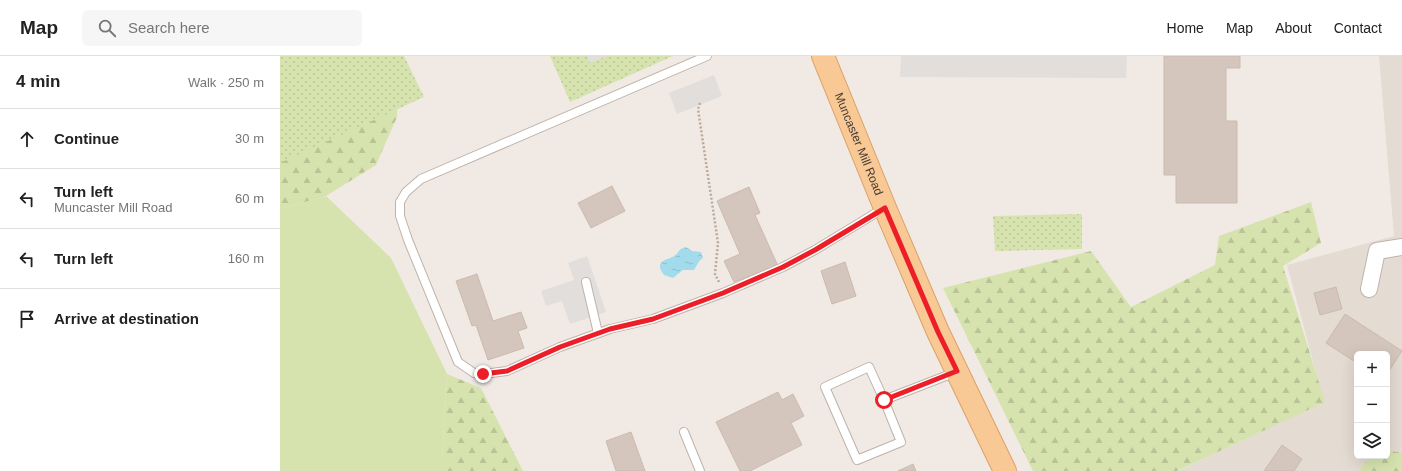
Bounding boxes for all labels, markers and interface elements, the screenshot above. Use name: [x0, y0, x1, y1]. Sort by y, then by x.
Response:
search box: [82, 10, 362, 46]
text: Map: [20, 17, 58, 38]
icon: search: [96, 17, 118, 39]
text: Search here: [128, 19, 210, 36]
text: Home: [1167, 20, 1204, 36]
text: Map: [1226, 20, 1253, 36]
text: About: [1275, 20, 1312, 36]
text: Contact: [1334, 20, 1382, 36]
text: 4 min: [16, 72, 60, 91]
text: Walk · 250 m: [188, 75, 264, 90]
street label: Muncaster Mill Road: [832, 91, 886, 197]
icon: ahead: [16, 128, 38, 150]
text: Continue: [54, 130, 119, 147]
text: 30 m: [235, 131, 264, 146]
text: Turn left: [54, 183, 113, 200]
icon: left: [16, 188, 38, 210]
text: 60 m: [235, 191, 264, 206]
text: Muncaster Mill Road: [54, 200, 173, 215]
icon: left: [16, 248, 38, 270]
text: Turn left: [54, 250, 113, 267]
text: 160 m: [228, 251, 264, 266]
icon: arrive: [16, 308, 38, 330]
text: Arrive at destination: [54, 310, 199, 327]
map controls: [1354, 351, 1390, 459]
button: +: [1354, 351, 1390, 387]
route end: [474, 365, 492, 383]
button: −: [1354, 387, 1390, 423]
route start: [875, 391, 893, 409]
button: layers: [1354, 423, 1390, 459]

